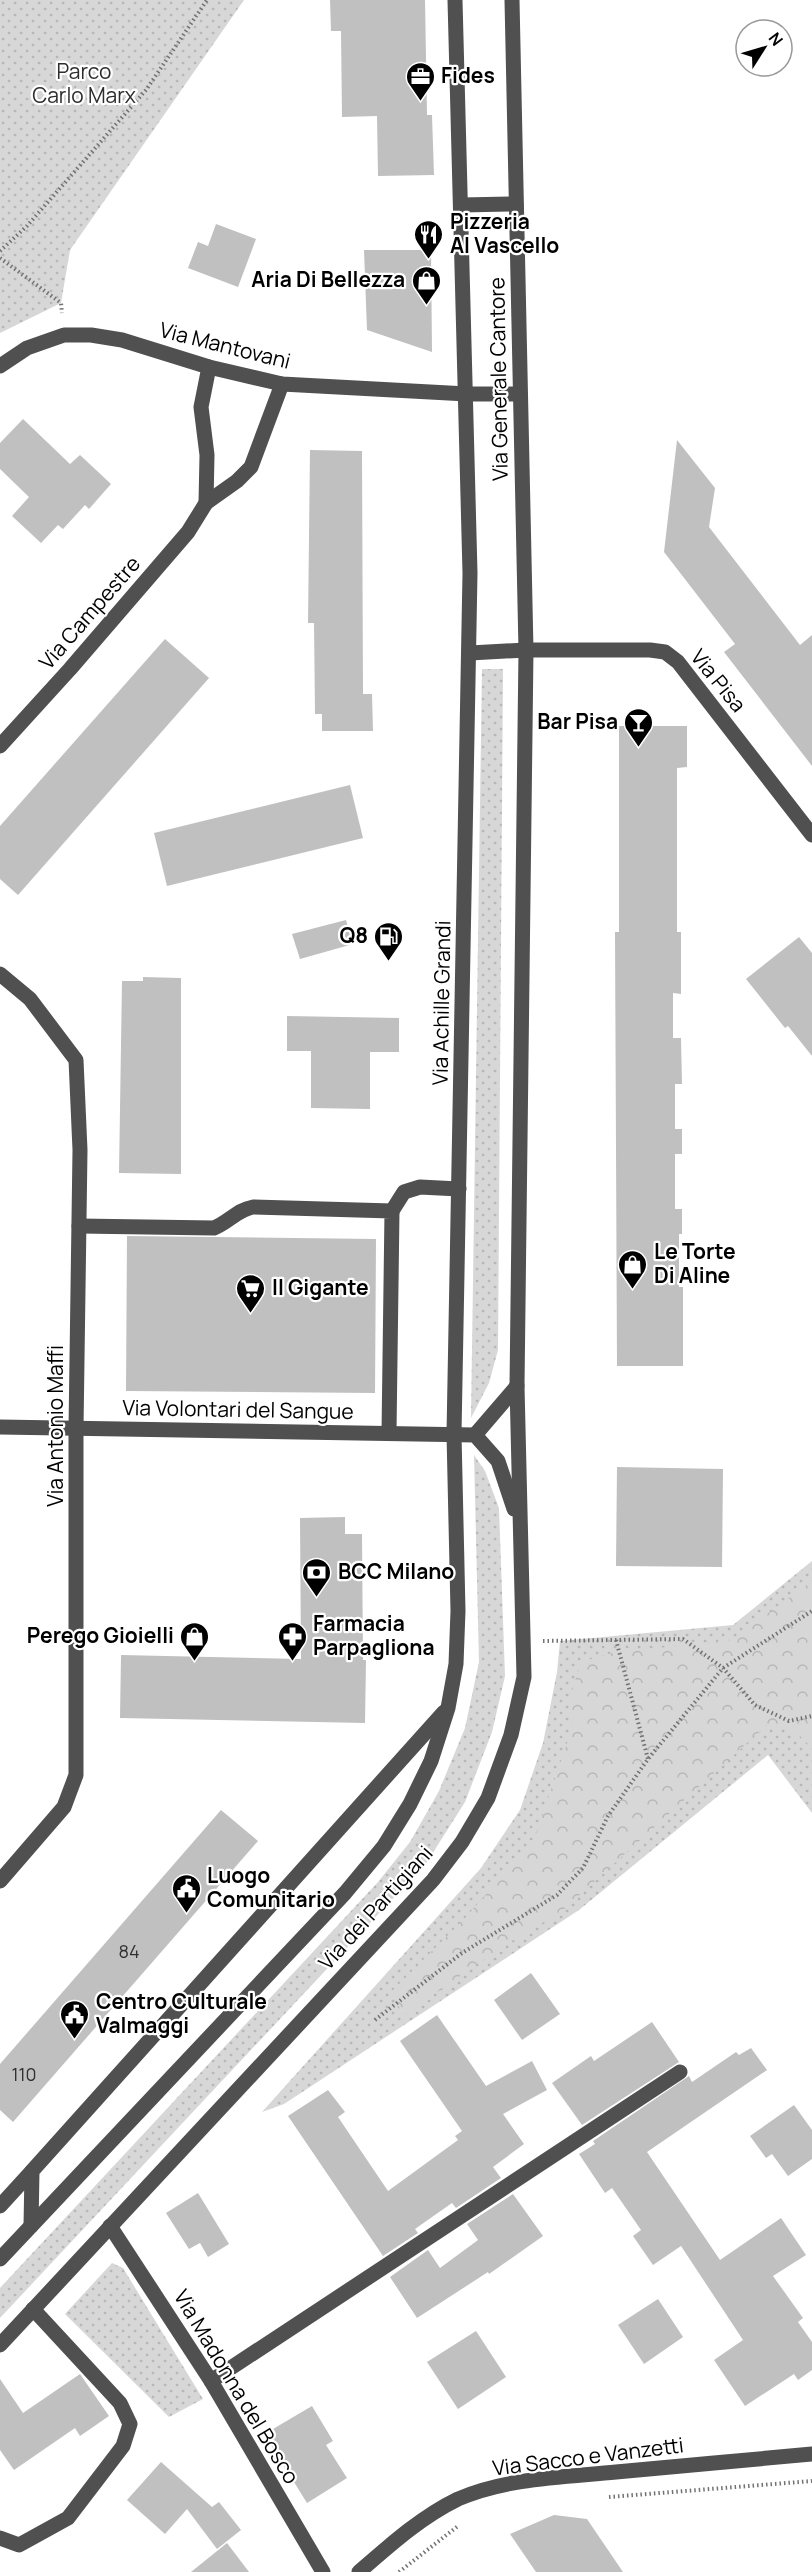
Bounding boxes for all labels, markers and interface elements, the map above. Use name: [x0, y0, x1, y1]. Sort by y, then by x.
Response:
north arrow: [734, 18, 794, 78]
text: N: [764, 28, 788, 50]
park label: Parco Carlo Marx: [32, 57, 136, 109]
office icon: Fides: [404, 60, 436, 102]
place label: Fides: [441, 61, 495, 89]
place label: Pizzeria Al Vascello: [450, 207, 559, 259]
restaurant icon: Pizzeria Al Vascello: [413, 218, 445, 260]
shop icon: Aria Di Bellezza: [410, 264, 442, 306]
place label: Aria Di Bellezza: [251, 265, 405, 293]
street label: Via Generale Cantore: [482, 277, 514, 481]
street label: Via Mantovani: [157, 315, 294, 375]
street label: Via Campestre: [32, 550, 146, 675]
street label: Via Pisa: [685, 643, 753, 718]
bar icon: Bar Pisa: [623, 706, 655, 748]
place label: Bar Pisa: [537, 707, 618, 735]
fuel station icon: Q8: [373, 920, 405, 962]
street label: Via Achille Grandi: [426, 920, 456, 1086]
place label: Q8: [339, 921, 368, 949]
place label: Le Torte Di Aline: [654, 1237, 736, 1289]
shop icon: Le Torte Di Aline: [617, 1248, 649, 1290]
supermarket icon: Il Gigante: [235, 1272, 267, 1314]
place label: Il Gigante: [272, 1273, 369, 1301]
street label: Via Antonio Maffi: [41, 1345, 69, 1507]
street label: Via Volontari del Sangue: [122, 1393, 354, 1425]
bank icon: BCC Milano: [301, 1556, 333, 1598]
place label: BCC Milano: [338, 1557, 454, 1585]
place label: Farmacia Parpagliona: [313, 1609, 435, 1661]
shop icon: Perego Gioielli: [179, 1620, 211, 1662]
pharmacy icon: Farmacia Parpagliona: [276, 1620, 308, 1662]
place label: Perego Gioielli: [27, 1621, 174, 1649]
street label: Via dei Partigiani: [312, 1839, 439, 1975]
place label: Luogo Comunitario: [207, 1861, 335, 1913]
public building icon: Luogo Comunitario: [170, 1872, 202, 1914]
house number: 84: [118, 1939, 140, 1963]
place label: Centro Culturale Valmaggi: [96, 1987, 267, 2039]
public building icon: Centro Culturale Valmaggi: [59, 1998, 91, 2040]
house number: 110: [11, 2062, 37, 2086]
street label: Via Madonna del Bosco: [168, 2284, 306, 2489]
street label: Via Sacco e Vanzetti: [491, 2430, 685, 2482]

